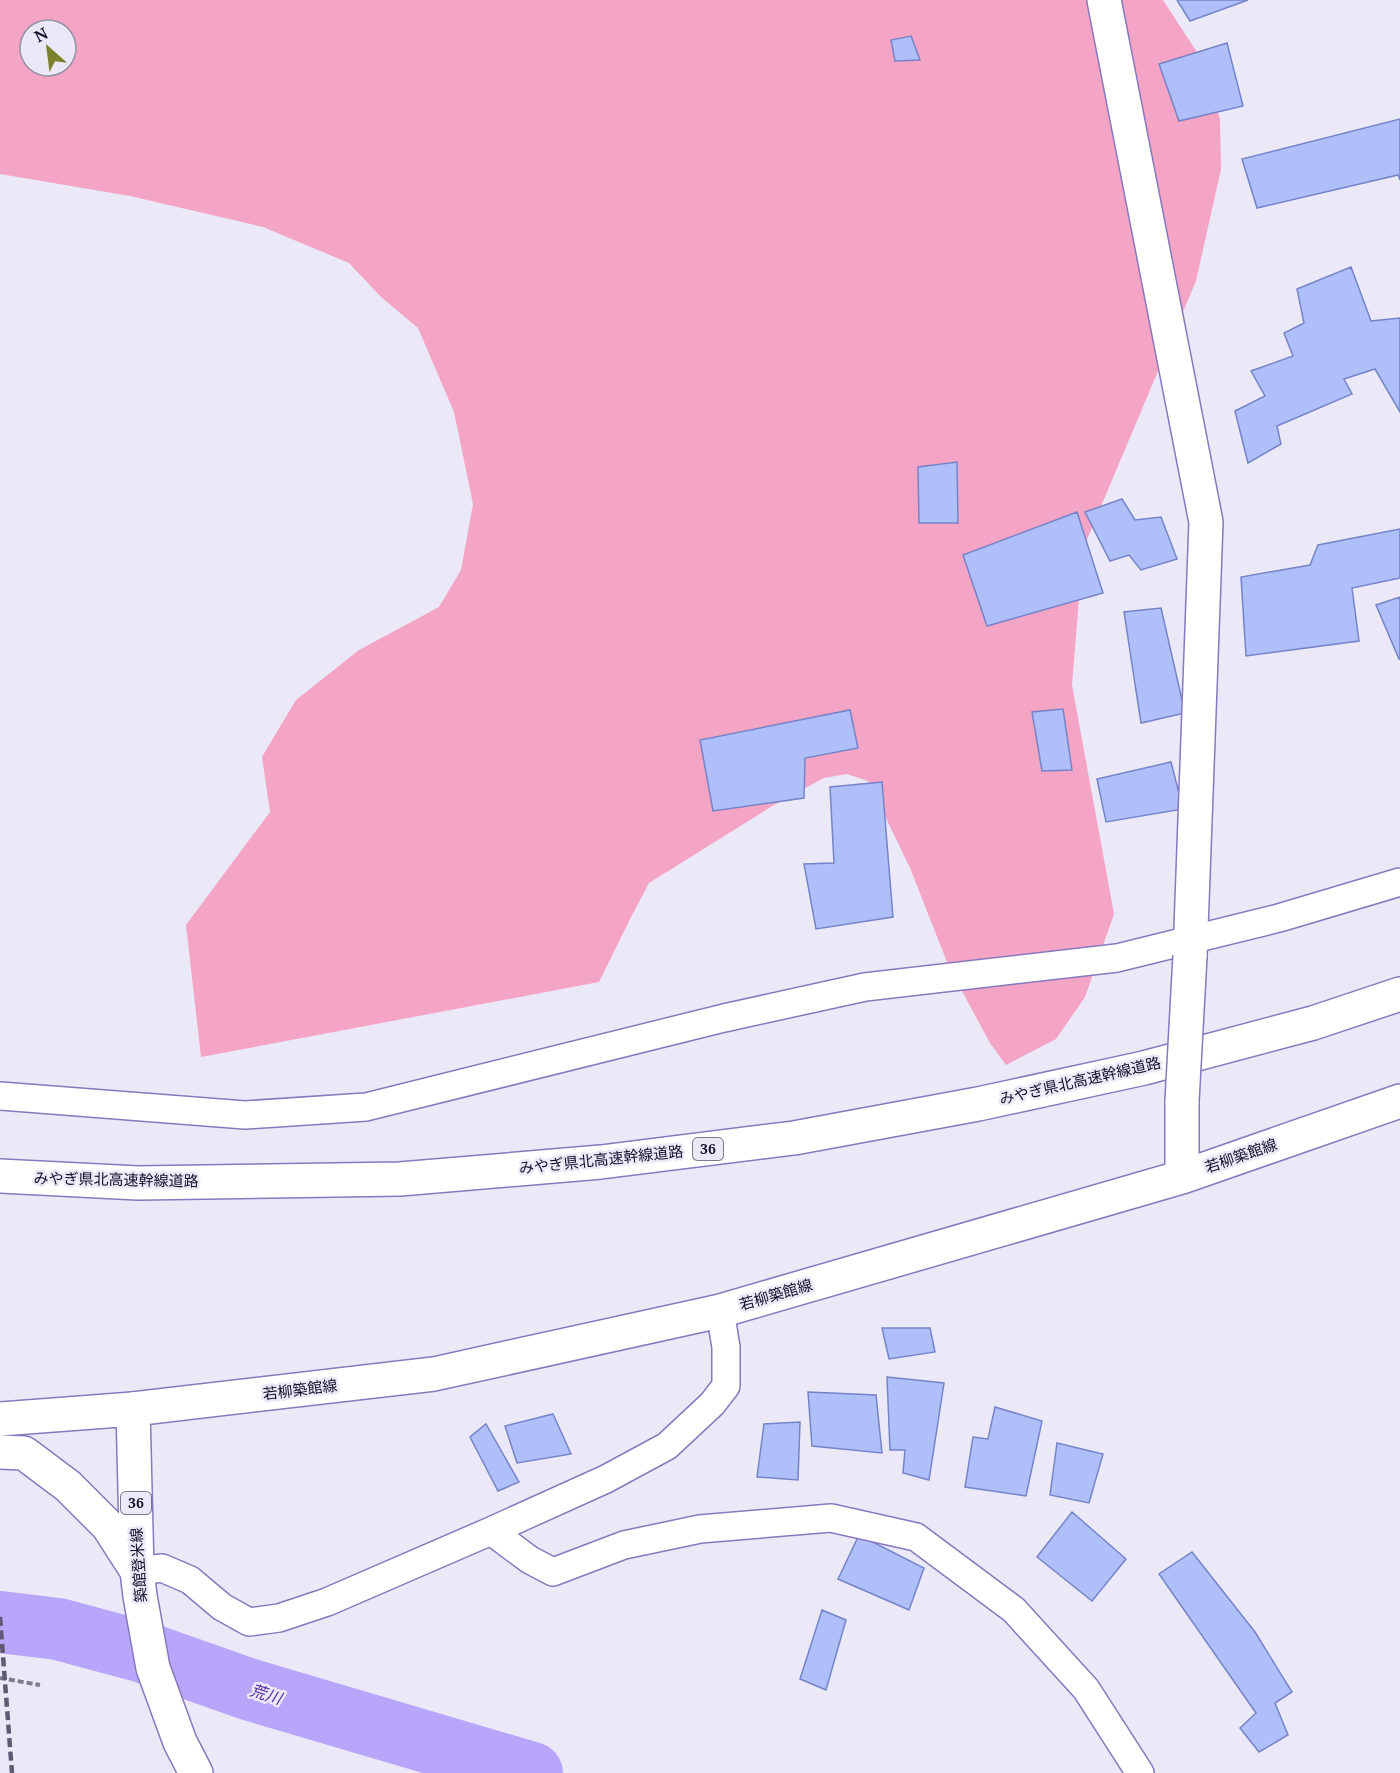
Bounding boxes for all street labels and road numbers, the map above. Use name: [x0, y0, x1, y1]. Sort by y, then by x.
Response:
street label: みやぎ県北高速幹線道路: [997, 1052, 1162, 1108]
street label: 若柳築館線: [1202, 1133, 1279, 1177]
road number: 36: [693, 1138, 723, 1160]
street label: みやぎ県北高速幹線道路: [518, 1140, 684, 1178]
street label: みやぎ県北高速幹線道路: [33, 1168, 199, 1190]
street label: 若柳築館線: [737, 1274, 815, 1314]
street label: 若柳築館線: [261, 1375, 338, 1404]
road number: 36: [121, 1492, 151, 1514]
street label: 築館登米線: [125, 1527, 151, 1603]

